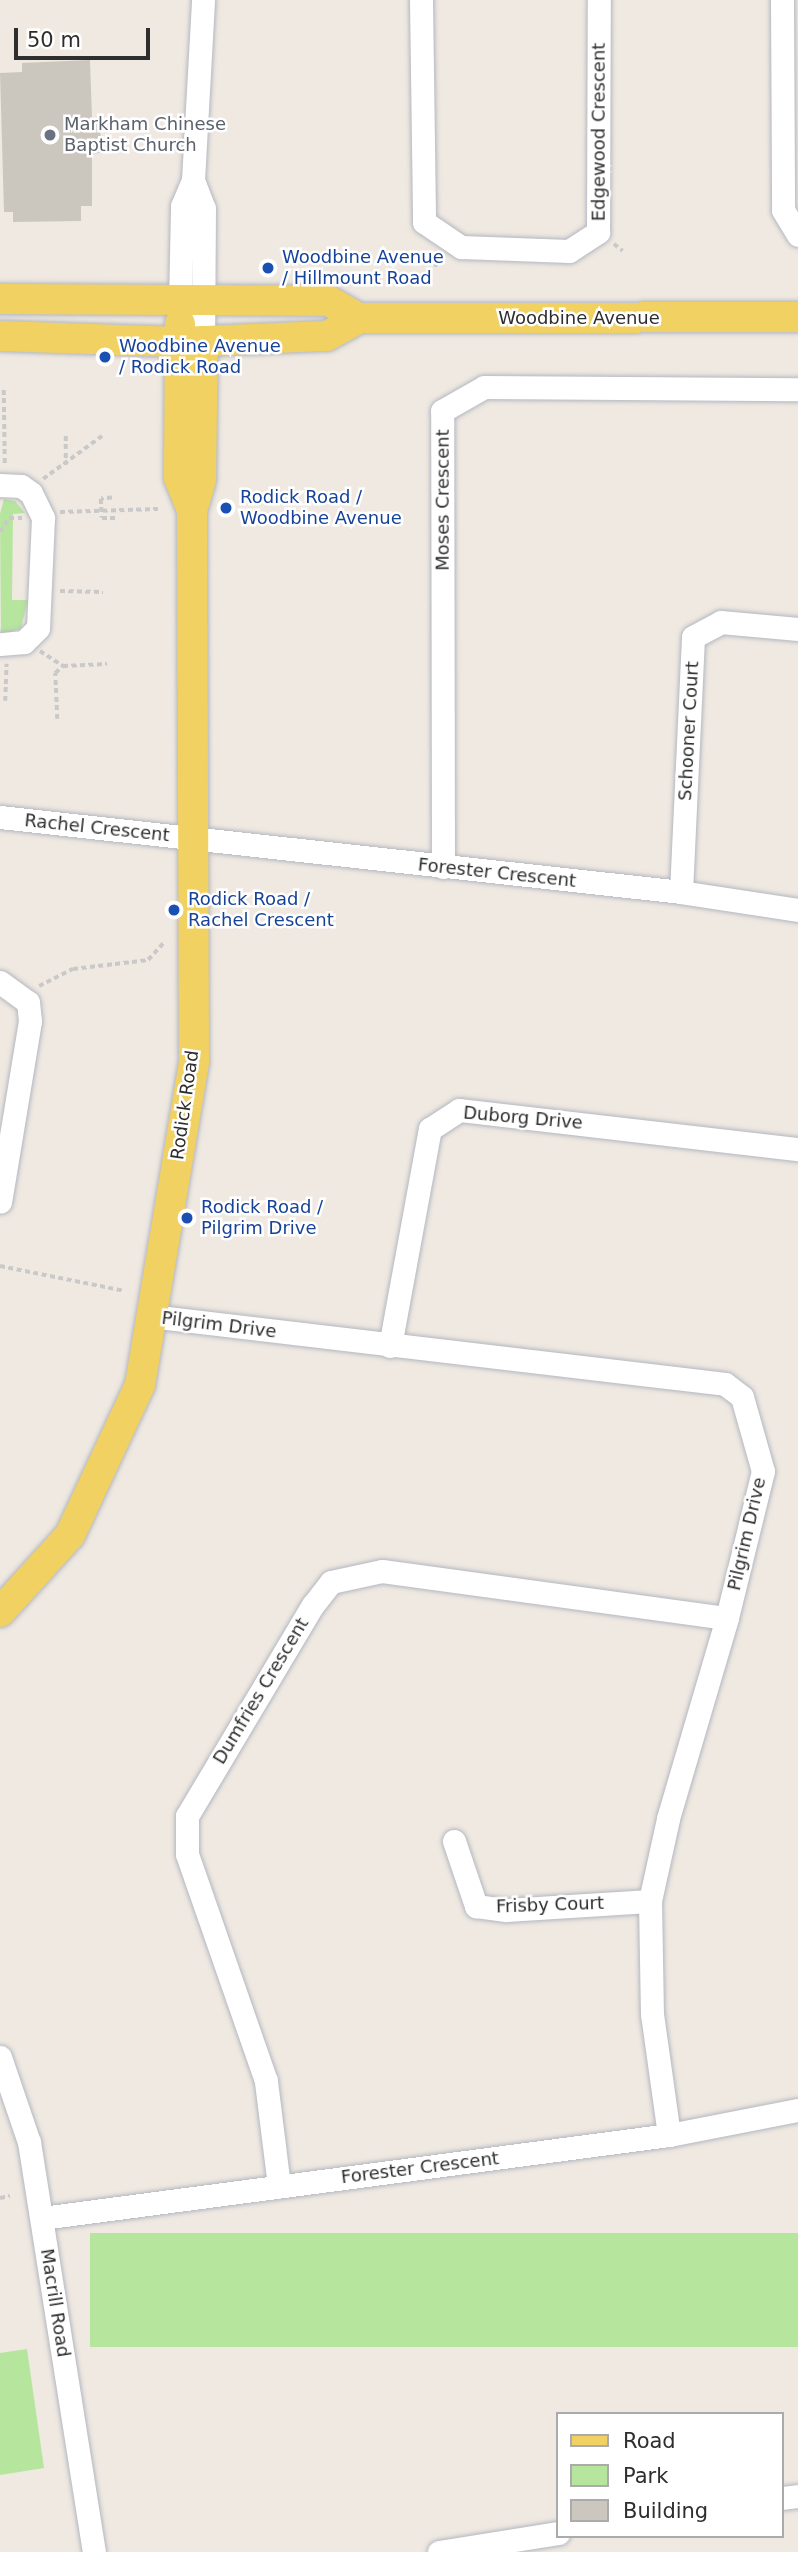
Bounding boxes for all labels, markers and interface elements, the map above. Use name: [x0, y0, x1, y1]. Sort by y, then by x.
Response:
scale bar: [18, 14, 154, 58]
text: 50 m: [27, 28, 81, 52]
street label: Edgewood Crescent: [588, 43, 610, 221]
place label: Markham Chinese Baptist Church: [64, 114, 226, 156]
marker: Markham Chinese Baptist Church: [42, 127, 58, 143]
place label: Woodbine Avenue / Hillmount Road: [282, 247, 444, 290]
marker: Woodbine Avenue / Hillmount Road: [260, 260, 276, 276]
street label: Woodbine Avenue: [498, 307, 660, 329]
place label: Woodbine Avenue / Rodick Road: [119, 336, 281, 378]
marker: Woodbine Avenue / Rodick Road: [97, 349, 113, 365]
street label: Moses Crescent: [432, 429, 454, 571]
place label: Rodick Road / Woodbine Avenue: [240, 487, 402, 530]
marker: Rodick Road / Woodbine Avenue: [218, 500, 234, 516]
street label: Schooner Court: [675, 661, 703, 801]
street label: Rachel Crescent: [23, 810, 171, 846]
street label: Forester Crescent: [417, 854, 577, 892]
place label: Rodick Road / Rachel Crescent: [188, 889, 334, 932]
marker: Rodick Road / Rachel Crescent: [166, 902, 182, 918]
street label: Rodick Road: [167, 1049, 203, 1161]
street label: Duborg Drive: [462, 1102, 584, 1134]
place label: Rodick Road / Pilgrim Drive: [201, 1197, 323, 1240]
marker: Rodick Road / Pilgrim Drive: [179, 1210, 195, 1226]
street label: Pilgrim Drive: [160, 1307, 278, 1343]
street label: Pilgrim Drive: [723, 1475, 771, 1593]
street label: Dumfries Crescent: [209, 1614, 313, 1768]
street label: Frisby Court: [496, 1892, 604, 1918]
street label: Forester Crescent: [340, 2148, 500, 2188]
street label: Macrill Road: [36, 2247, 74, 2359]
legend: [556, 2412, 784, 2538]
text: Road: [623, 2429, 676, 2453]
text: Park: [623, 2464, 668, 2488]
text: Building: [623, 2499, 708, 2523]

